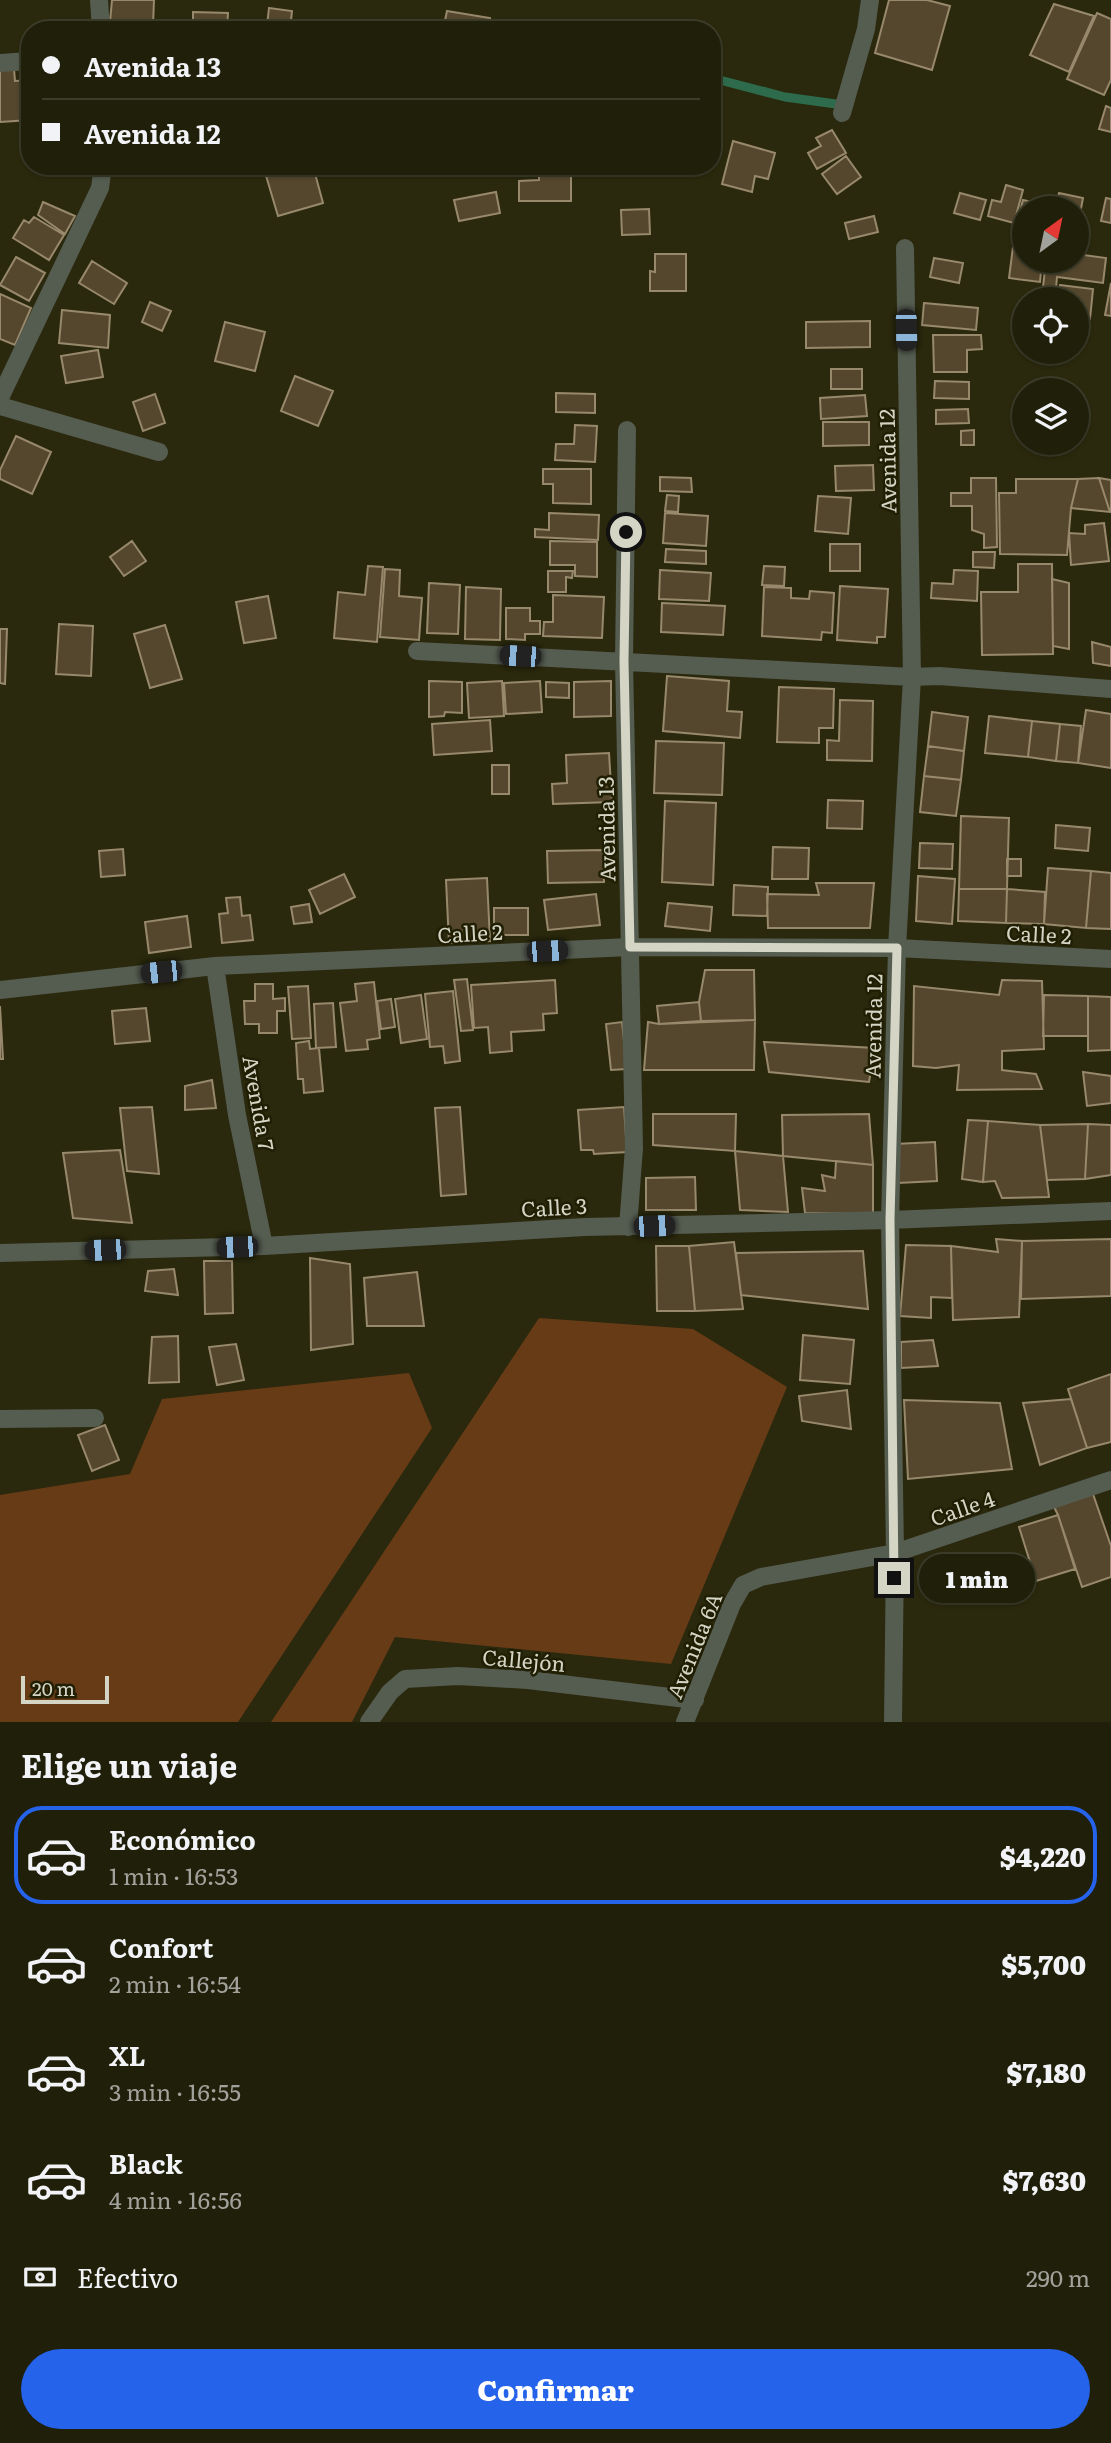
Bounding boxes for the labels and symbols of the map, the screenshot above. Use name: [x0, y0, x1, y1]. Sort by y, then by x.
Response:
north arrow: [1012, 196, 1088, 273]
car: [896, 309, 917, 351]
street label: Avenida 12: [870, 408, 902, 514]
route start: [610, 516, 642, 548]
car: [499, 644, 542, 668]
street label: Avenida 13: [589, 776, 621, 882]
street label: Calle 2: [437, 915, 503, 949]
street label: Calle 2: [1006, 916, 1072, 950]
car: [526, 939, 569, 963]
car: [140, 959, 183, 985]
street label: Avenida 12: [856, 973, 888, 1079]
street label: Avenida 7: [236, 1053, 284, 1153]
street label: Calle 3: [520, 1189, 588, 1223]
car: [633, 1215, 676, 1237]
car: [216, 1236, 259, 1258]
car: [84, 1239, 127, 1261]
street label: Calle 4: [926, 1481, 999, 1532]
callout: 1 min: [918, 1554, 1034, 1602]
route end: [878, 1562, 910, 1594]
street label: Avenida 6A: [658, 1587, 729, 1703]
street label: Callejón: [481, 1640, 567, 1678]
scale bar: [21, 1673, 108, 1705]

